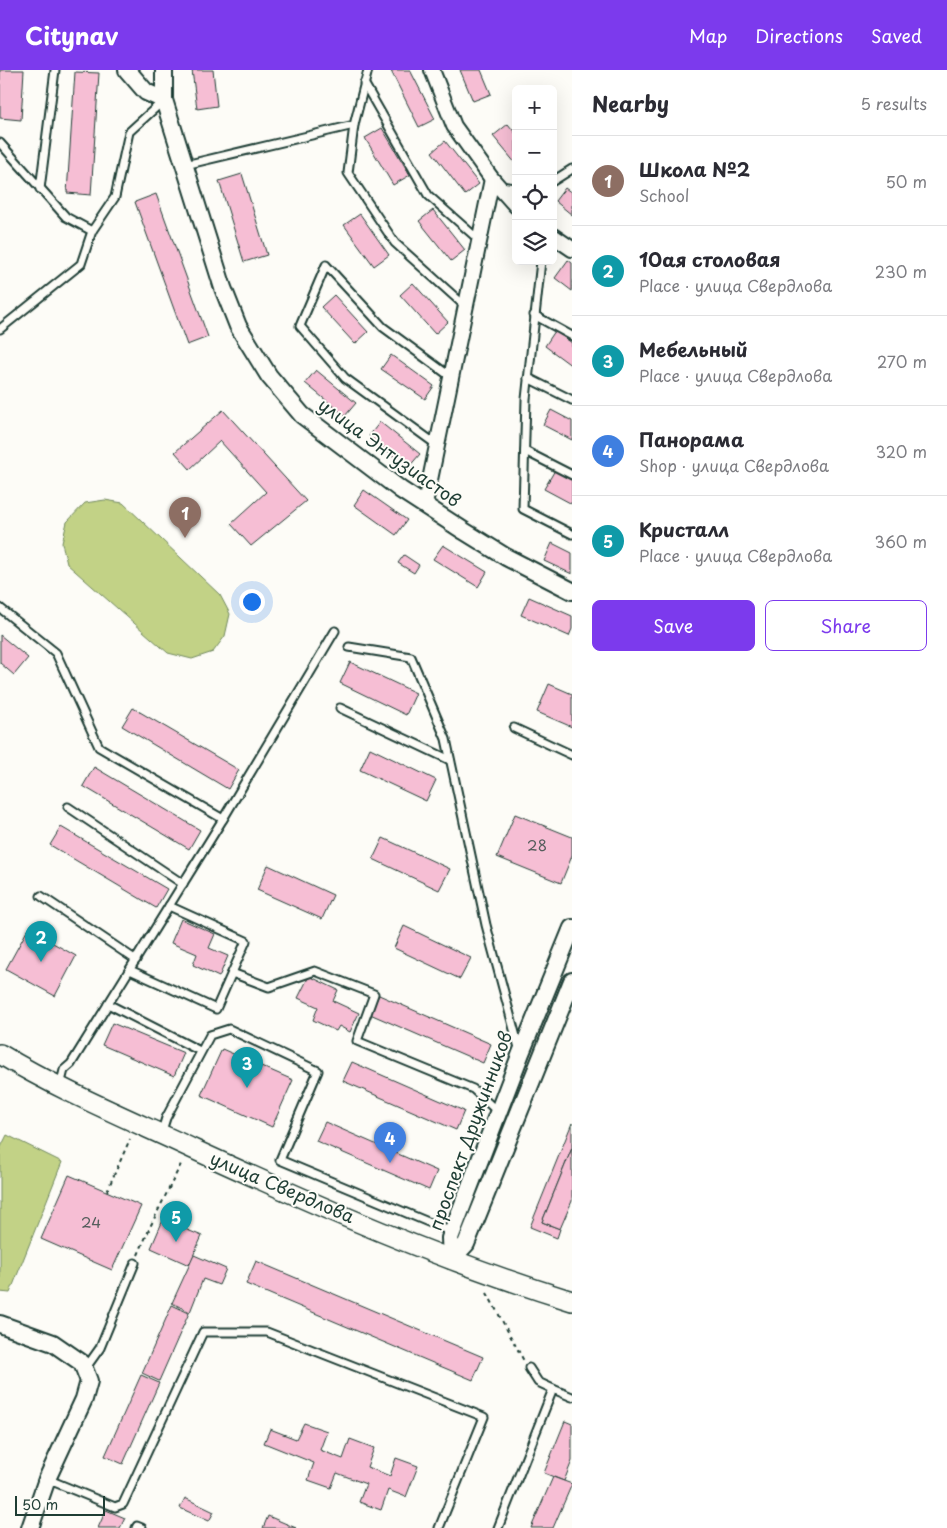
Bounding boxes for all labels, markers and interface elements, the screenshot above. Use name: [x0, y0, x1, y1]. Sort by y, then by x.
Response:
text: Citynav: [25, 17, 118, 53]
text: Map: [689, 22, 727, 49]
text: Directions: [755, 22, 843, 49]
text: Saved: [871, 22, 922, 49]
map controls: [512, 85, 557, 265]
button: +: [512, 85, 557, 130]
text: Nearby: [592, 87, 669, 119]
text: 5 results: [860, 91, 927, 115]
button: −: [512, 130, 557, 175]
text: Школа №2: [639, 155, 750, 183]
text: 1: [604, 169, 612, 193]
text: 50 m: [886, 169, 927, 193]
button: locate: [512, 175, 557, 220]
text: School: [639, 183, 689, 207]
button: layers: [512, 220, 557, 265]
text: 10ая столовая: [639, 245, 780, 273]
text: 2: [602, 259, 614, 283]
text: 230 m: [875, 259, 927, 283]
text: Place · улица Свердлова: [639, 273, 832, 297]
text: Мебельный: [639, 335, 748, 363]
text: 3: [603, 349, 613, 373]
text: 270 m: [877, 349, 927, 373]
text: Place · улица Свердлова: [639, 363, 832, 387]
street label: улица Энтузиастов: [313, 391, 467, 513]
text: Панорама: [639, 425, 744, 453]
text: 4: [603, 439, 613, 463]
text: 320 m: [876, 439, 927, 463]
text: Shop · улица Свердлова: [639, 453, 829, 477]
pin: 1: [169, 497, 201, 538]
text: Кристалл: [639, 515, 729, 543]
text: 5: [603, 529, 613, 553]
text: 360 m: [875, 529, 927, 553]
text: Place · улица Свердлова: [639, 543, 832, 567]
your location: [239, 589, 265, 615]
button: Save: [592, 600, 755, 651]
button: Share: [765, 600, 927, 651]
house number: 28: [527, 833, 547, 856]
pin: 2: [25, 921, 57, 962]
street label: проспект Дружинников: [421, 1027, 518, 1234]
pin: 3: [231, 1047, 263, 1088]
pin: 4: [374, 1122, 406, 1163]
street label: улица Свердлова: [206, 1144, 360, 1230]
pin: 5: [160, 1201, 192, 1242]
house number: 24: [81, 1210, 101, 1233]
scale bar: [15, 1493, 105, 1516]
text: 50 m: [22, 1494, 58, 1515]

